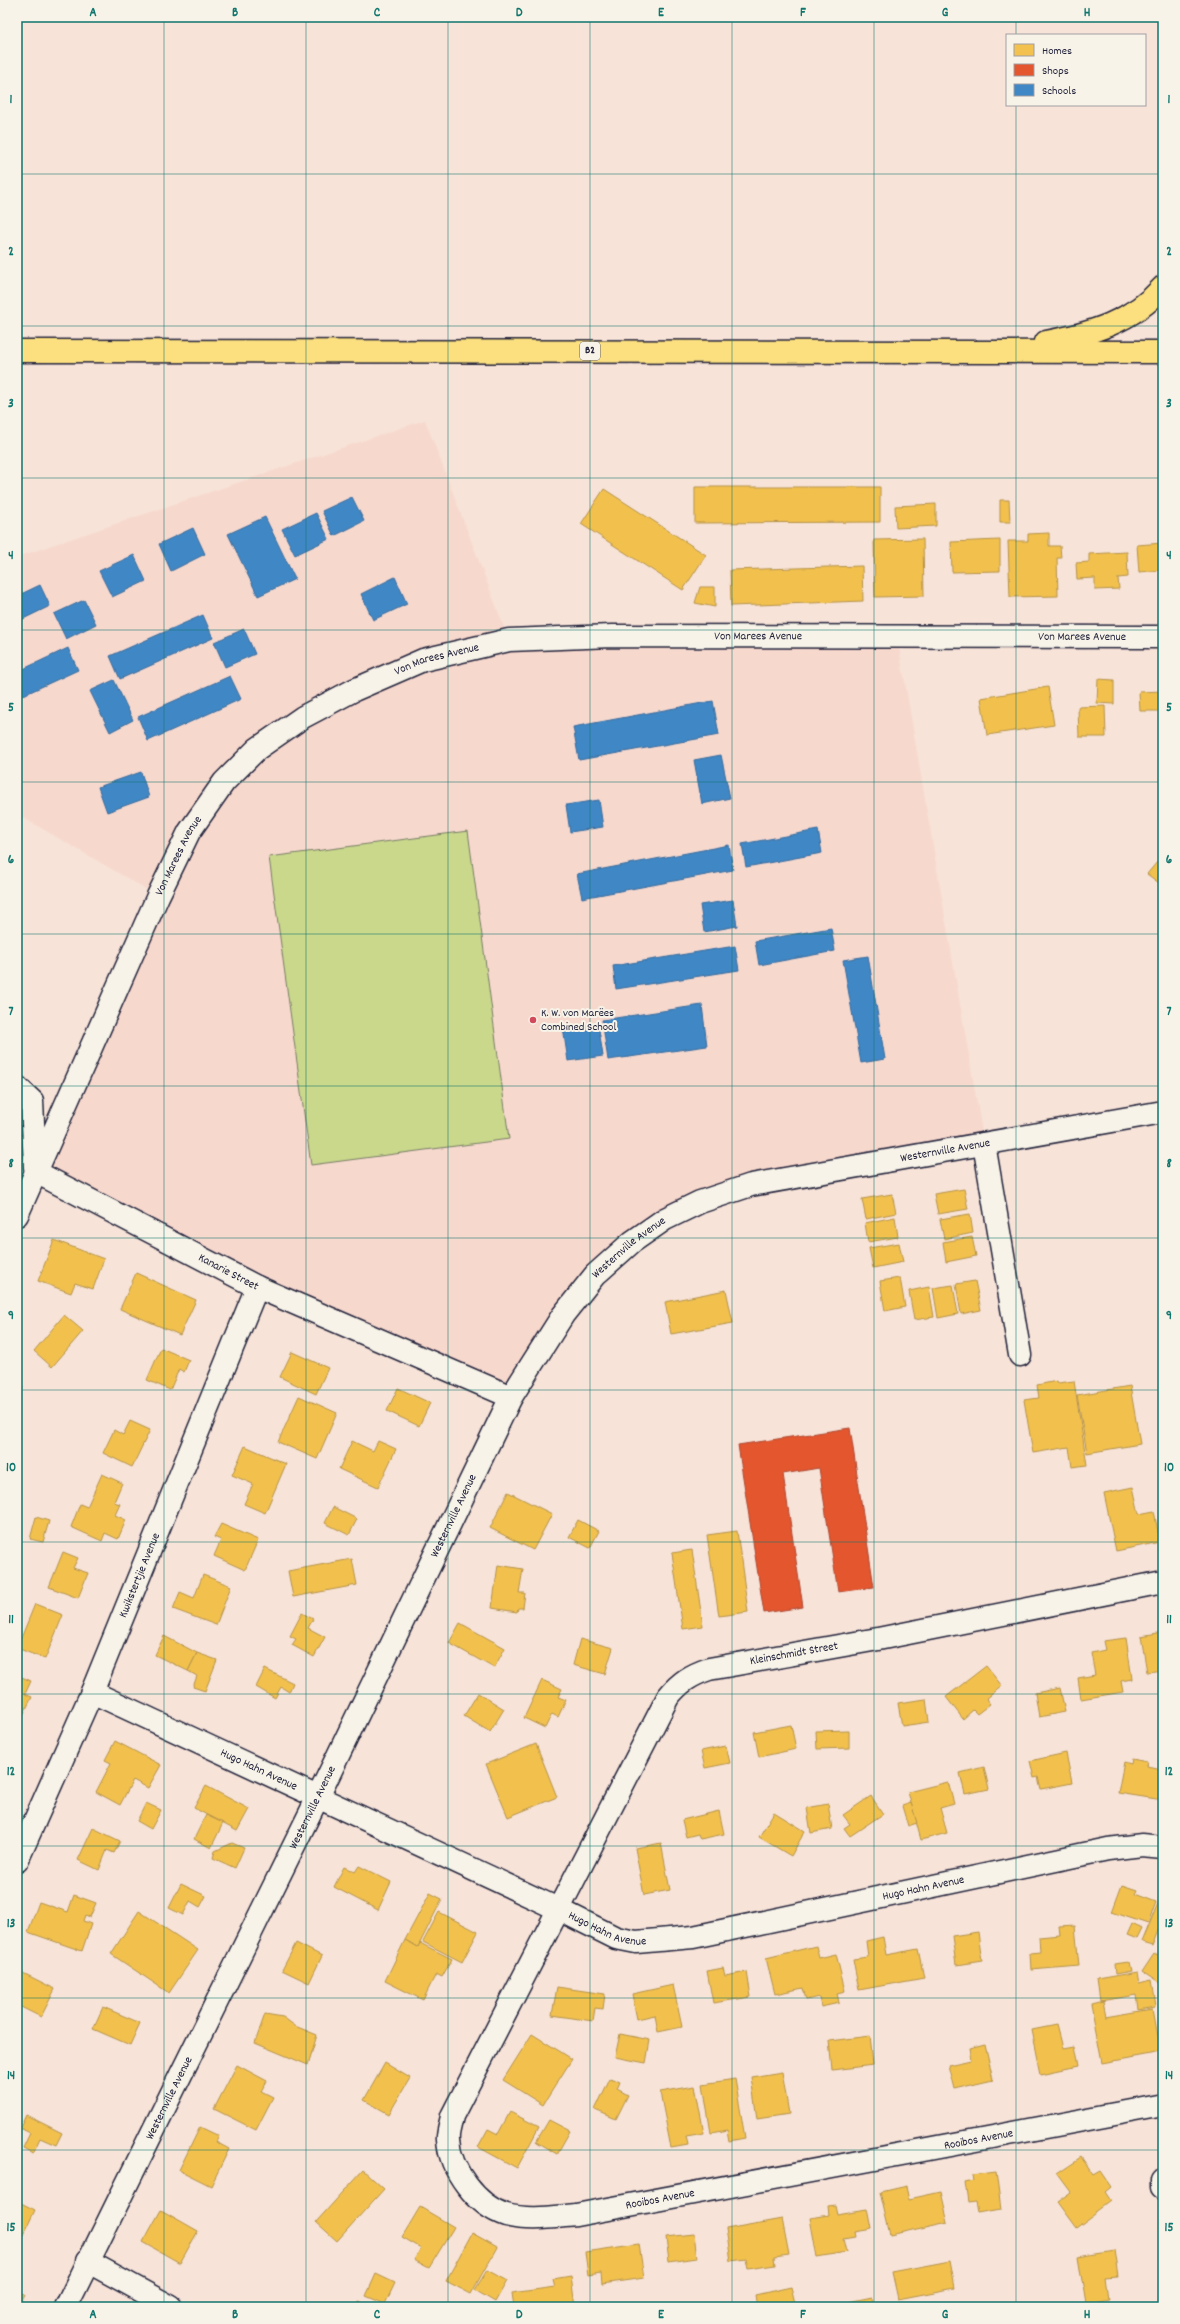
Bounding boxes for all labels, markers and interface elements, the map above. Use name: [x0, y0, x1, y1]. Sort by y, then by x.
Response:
text: A: [89, 4, 97, 23]
text: B: [232, 4, 238, 23]
text: C: [374, 4, 381, 23]
text: D: [516, 4, 523, 23]
text: E: [658, 4, 665, 23]
text: F: [800, 4, 806, 23]
text: G: [942, 4, 949, 23]
text: H: [1084, 4, 1091, 23]
legend: [1006, 34, 1146, 106]
text: Homes: [1042, 43, 1072, 60]
text: Shops: [1042, 63, 1069, 80]
text: Schools: [1042, 83, 1076, 100]
text: 1: [10, 91, 13, 110]
text: 1: [1168, 91, 1171, 110]
text: 2: [8, 243, 14, 262]
text: 2: [1166, 243, 1172, 262]
road number: B2: [580, 342, 600, 360]
text: 3: [8, 395, 14, 414]
text: 3: [1166, 395, 1172, 414]
text: 4: [8, 547, 14, 566]
text: 4: [1166, 547, 1172, 566]
street label: Von Marees Avenue: [714, 628, 802, 645]
street label: Von Marees Avenue: [1038, 628, 1126, 645]
street label: Von Marees Avenue: [392, 639, 481, 680]
text: 5: [8, 699, 14, 718]
text: 5: [1166, 699, 1172, 718]
street label: Von Marees Avenue: [151, 812, 206, 899]
text: 6: [8, 851, 15, 870]
text: 6: [1166, 851, 1173, 870]
text: 7: [9, 1003, 14, 1022]
text: 7: [1167, 1003, 1172, 1022]
place label: K. W. von Marëes Combined School: [541, 1005, 616, 1036]
marker: K. W. von Marëes Combined School: [528, 1015, 538, 1025]
street label: Westernville Avenue: [899, 1134, 991, 1167]
text: 8: [8, 1155, 14, 1174]
text: 8: [1166, 1155, 1172, 1174]
street label: Westernville Avenue: [588, 1212, 669, 1282]
street label: Kanarie Street: [195, 1249, 262, 1295]
text: 9: [8, 1307, 14, 1326]
text: 9: [1166, 1307, 1172, 1326]
text: 10: [6, 1459, 16, 1478]
text: 10: [1164, 1459, 1174, 1478]
street label: Westernville Avenue: [426, 1471, 481, 1560]
street label: Kwikstertjie Avenue: [115, 1530, 164, 1620]
text: 11: [8, 1611, 14, 1630]
text: 11: [1166, 1611, 1172, 1630]
street label: Kleinschmidt Street: [749, 1638, 840, 1670]
street label: Hugo Hahn Avenue: [218, 1744, 300, 1795]
text: 12: [7, 1763, 16, 1782]
street label: Westernville Avenue: [285, 1763, 340, 1852]
text: 12: [1165, 1763, 1174, 1782]
street label: Hugo Hahn Avenue: [881, 1871, 966, 1905]
street label: Hugo Hahn Avenue: [565, 1907, 647, 1950]
text: 13: [7, 1915, 16, 1934]
text: 13: [1165, 1915, 1174, 1934]
street label: Westernville Avenue: [141, 2054, 197, 2143]
text: 14: [7, 2067, 15, 2086]
text: 14: [1165, 2067, 1173, 2086]
street label: Rooibos Avenue: [943, 2125, 1014, 2154]
street label: Rooibos Avenue: [624, 2184, 696, 2214]
text: 15: [7, 2219, 15, 2238]
text: 15: [1165, 2219, 1173, 2238]
text: A: [89, 2306, 97, 2324]
text: B: [232, 2306, 238, 2324]
text: C: [374, 2306, 381, 2324]
text: D: [516, 2306, 523, 2324]
text: E: [658, 2306, 665, 2324]
text: F: [800, 2306, 806, 2324]
text: G: [942, 2306, 949, 2324]
text: H: [1084, 2306, 1091, 2324]

